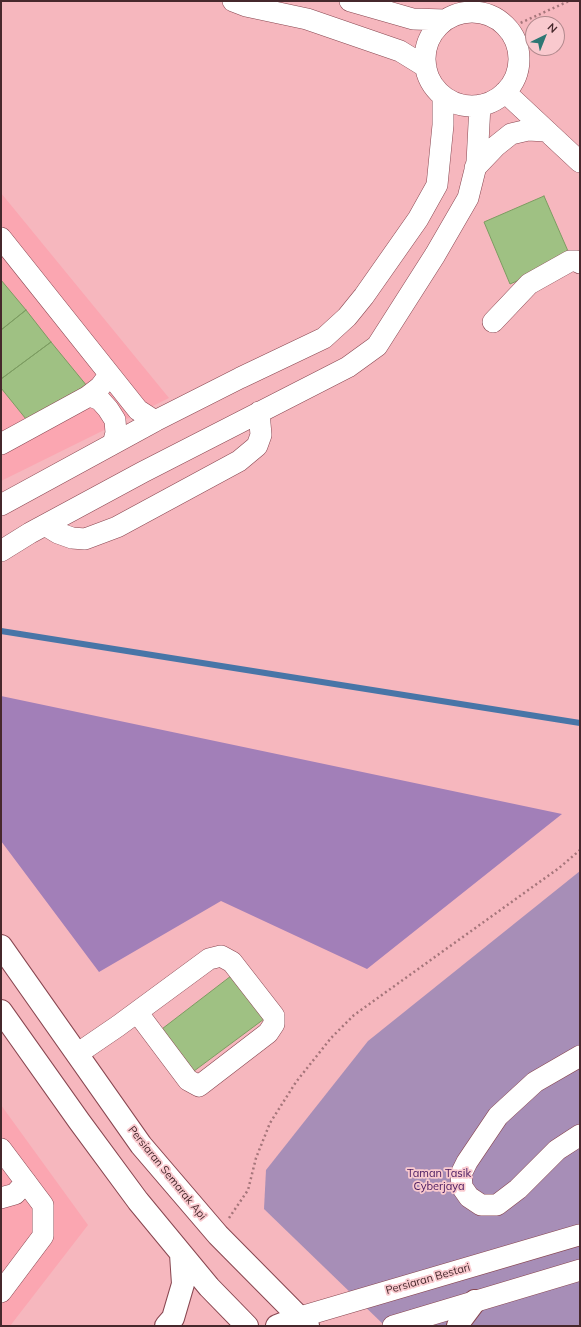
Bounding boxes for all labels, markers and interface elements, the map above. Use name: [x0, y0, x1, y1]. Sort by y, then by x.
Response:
north arrow: [525, 16, 565, 56]
text: N: [545, 20, 560, 36]
street label: Persiaran Semarak Api: [125, 1123, 209, 1223]
park label: Taman Tasik Cyberjaya: [407, 1167, 471, 1193]
street label: Persiaran Bestari: [384, 1261, 472, 1297]

